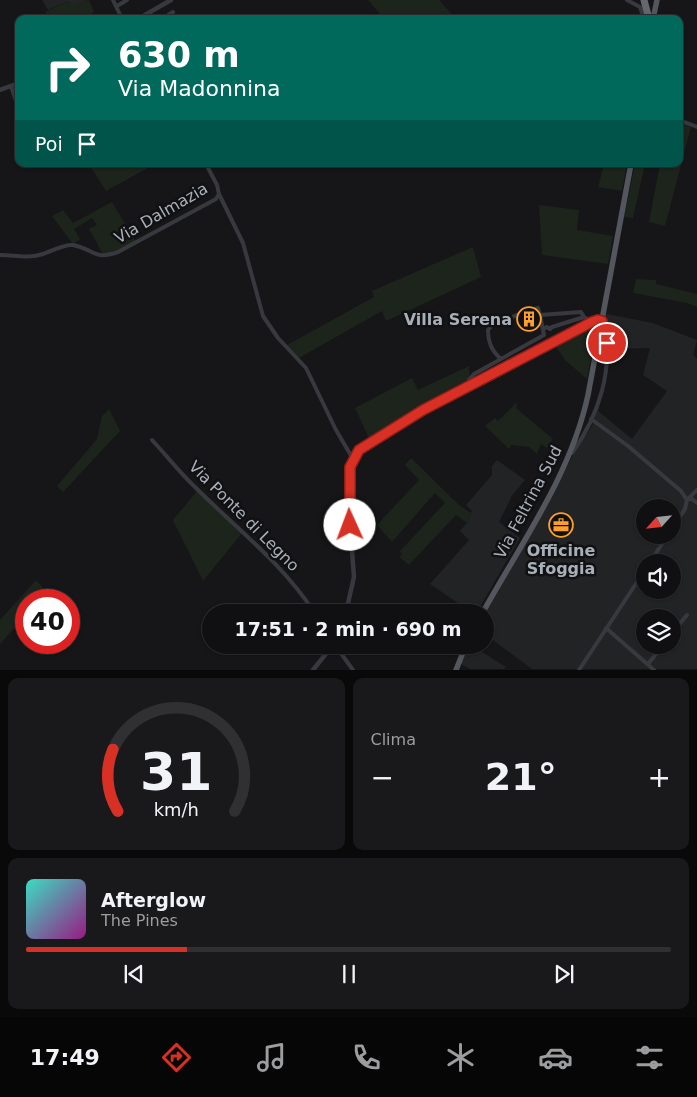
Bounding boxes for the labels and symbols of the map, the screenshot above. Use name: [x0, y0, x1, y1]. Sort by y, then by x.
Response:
street label: Via Dalmazia: [111, 179, 211, 247]
building icon: Villa Serena: [516, 306, 542, 332]
place label: Villa Serena: [404, 310, 512, 329]
pin: [586, 322, 628, 364]
street label: Via Feltrina Sud: [490, 442, 566, 562]
street label: Via Ponte di Legno: [185, 457, 303, 575]
position arrow: [323, 498, 375, 550]
north arrow: [636, 499, 681, 544]
office icon: Officine Sfoggia: [548, 512, 574, 538]
place label: Officine Sfoggia: [527, 541, 595, 578]
speed limit sign: 40: [15, 589, 80, 654]

